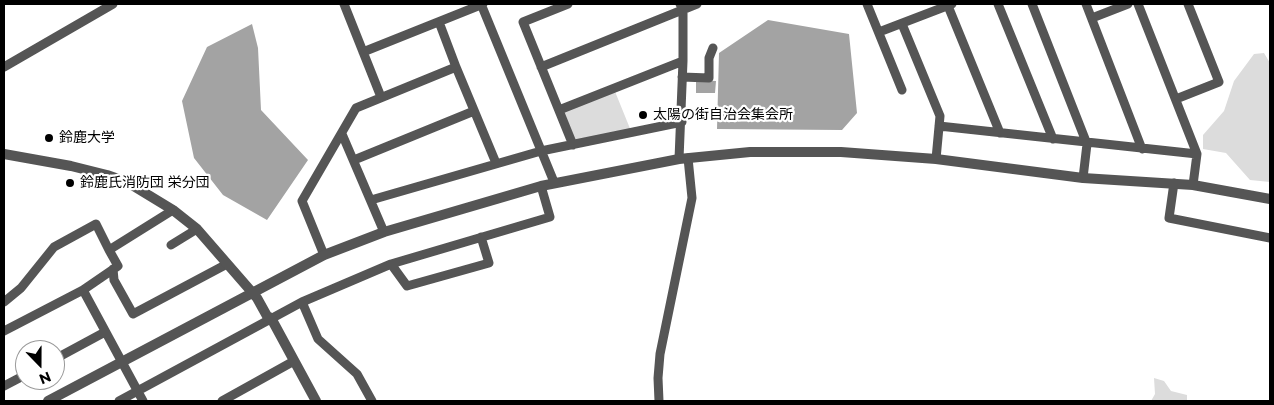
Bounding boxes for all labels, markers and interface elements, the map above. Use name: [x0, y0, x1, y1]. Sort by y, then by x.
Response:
place label: 太陽の街自治会集会所: [653, 107, 793, 123]
marker: 太陽の街自治会集会所: [637, 109, 649, 121]
place label: 鈴鹿大学: [59, 130, 115, 146]
marker: 鈴鹿大学: [43, 132, 55, 144]
place label: 鈴鹿氏消防団 栄分団: [80, 175, 210, 191]
marker: 鈴鹿氏消防団 栄分団: [64, 177, 76, 189]
north arrow: [15, 340, 65, 390]
text: N: [37, 368, 54, 388]

